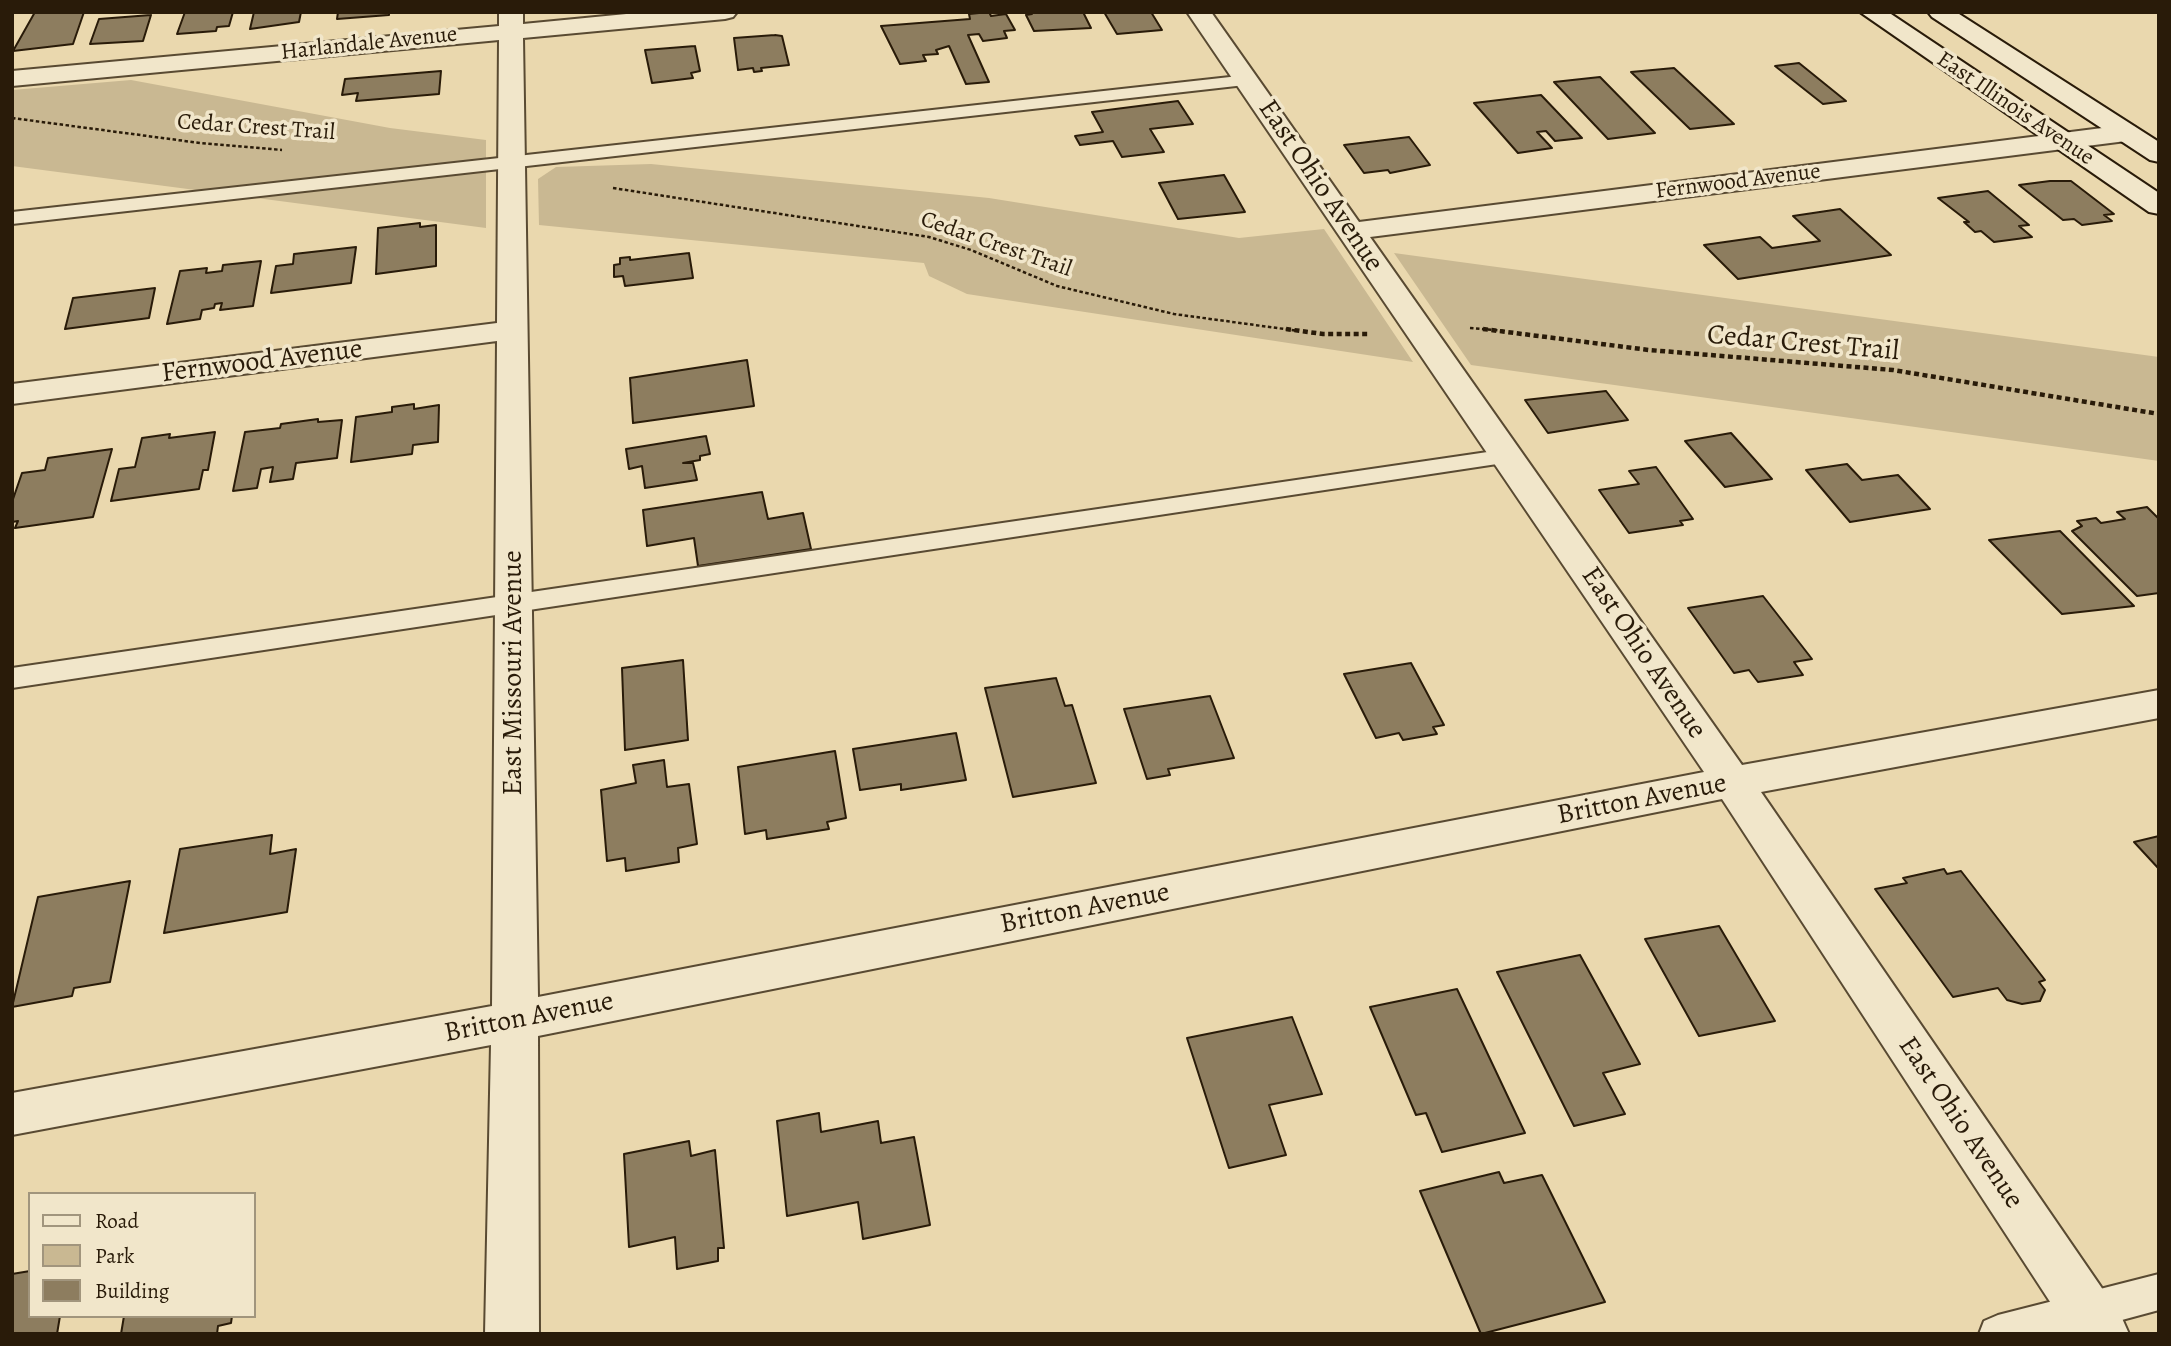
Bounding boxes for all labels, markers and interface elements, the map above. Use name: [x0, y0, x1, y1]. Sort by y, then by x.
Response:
street label: Harlandale Avenue: [279, 21, 459, 67]
street label: East Illinois Avenue: [1931, 46, 2099, 172]
street label: East Ohio Avenue: [1250, 94, 1390, 278]
street label: Cedar Crest Trail: [176, 109, 336, 147]
street label: Fernwood Avenue: [1654, 158, 1822, 206]
street label: Cedar Crest Trail: [917, 206, 1075, 284]
street label: Cedar Crest Trail: [1706, 319, 1900, 369]
street label: Fernwood Avenue: [160, 333, 364, 391]
street label: East Missouri Avenue: [497, 550, 531, 796]
street label: East Ohio Avenue: [1573, 561, 1713, 745]
street label: Britton Avenue: [1554, 767, 1730, 833]
street label: Britton Avenue: [997, 876, 1173, 942]
street label: Britton Avenue: [441, 985, 617, 1051]
street label: East Ohio Avenue: [1890, 1031, 2030, 1215]
legend: [28, 1192, 256, 1318]
text: Road: [95, 1207, 139, 1235]
text: Park: [95, 1242, 134, 1270]
text: Building: [95, 1277, 169, 1305]

